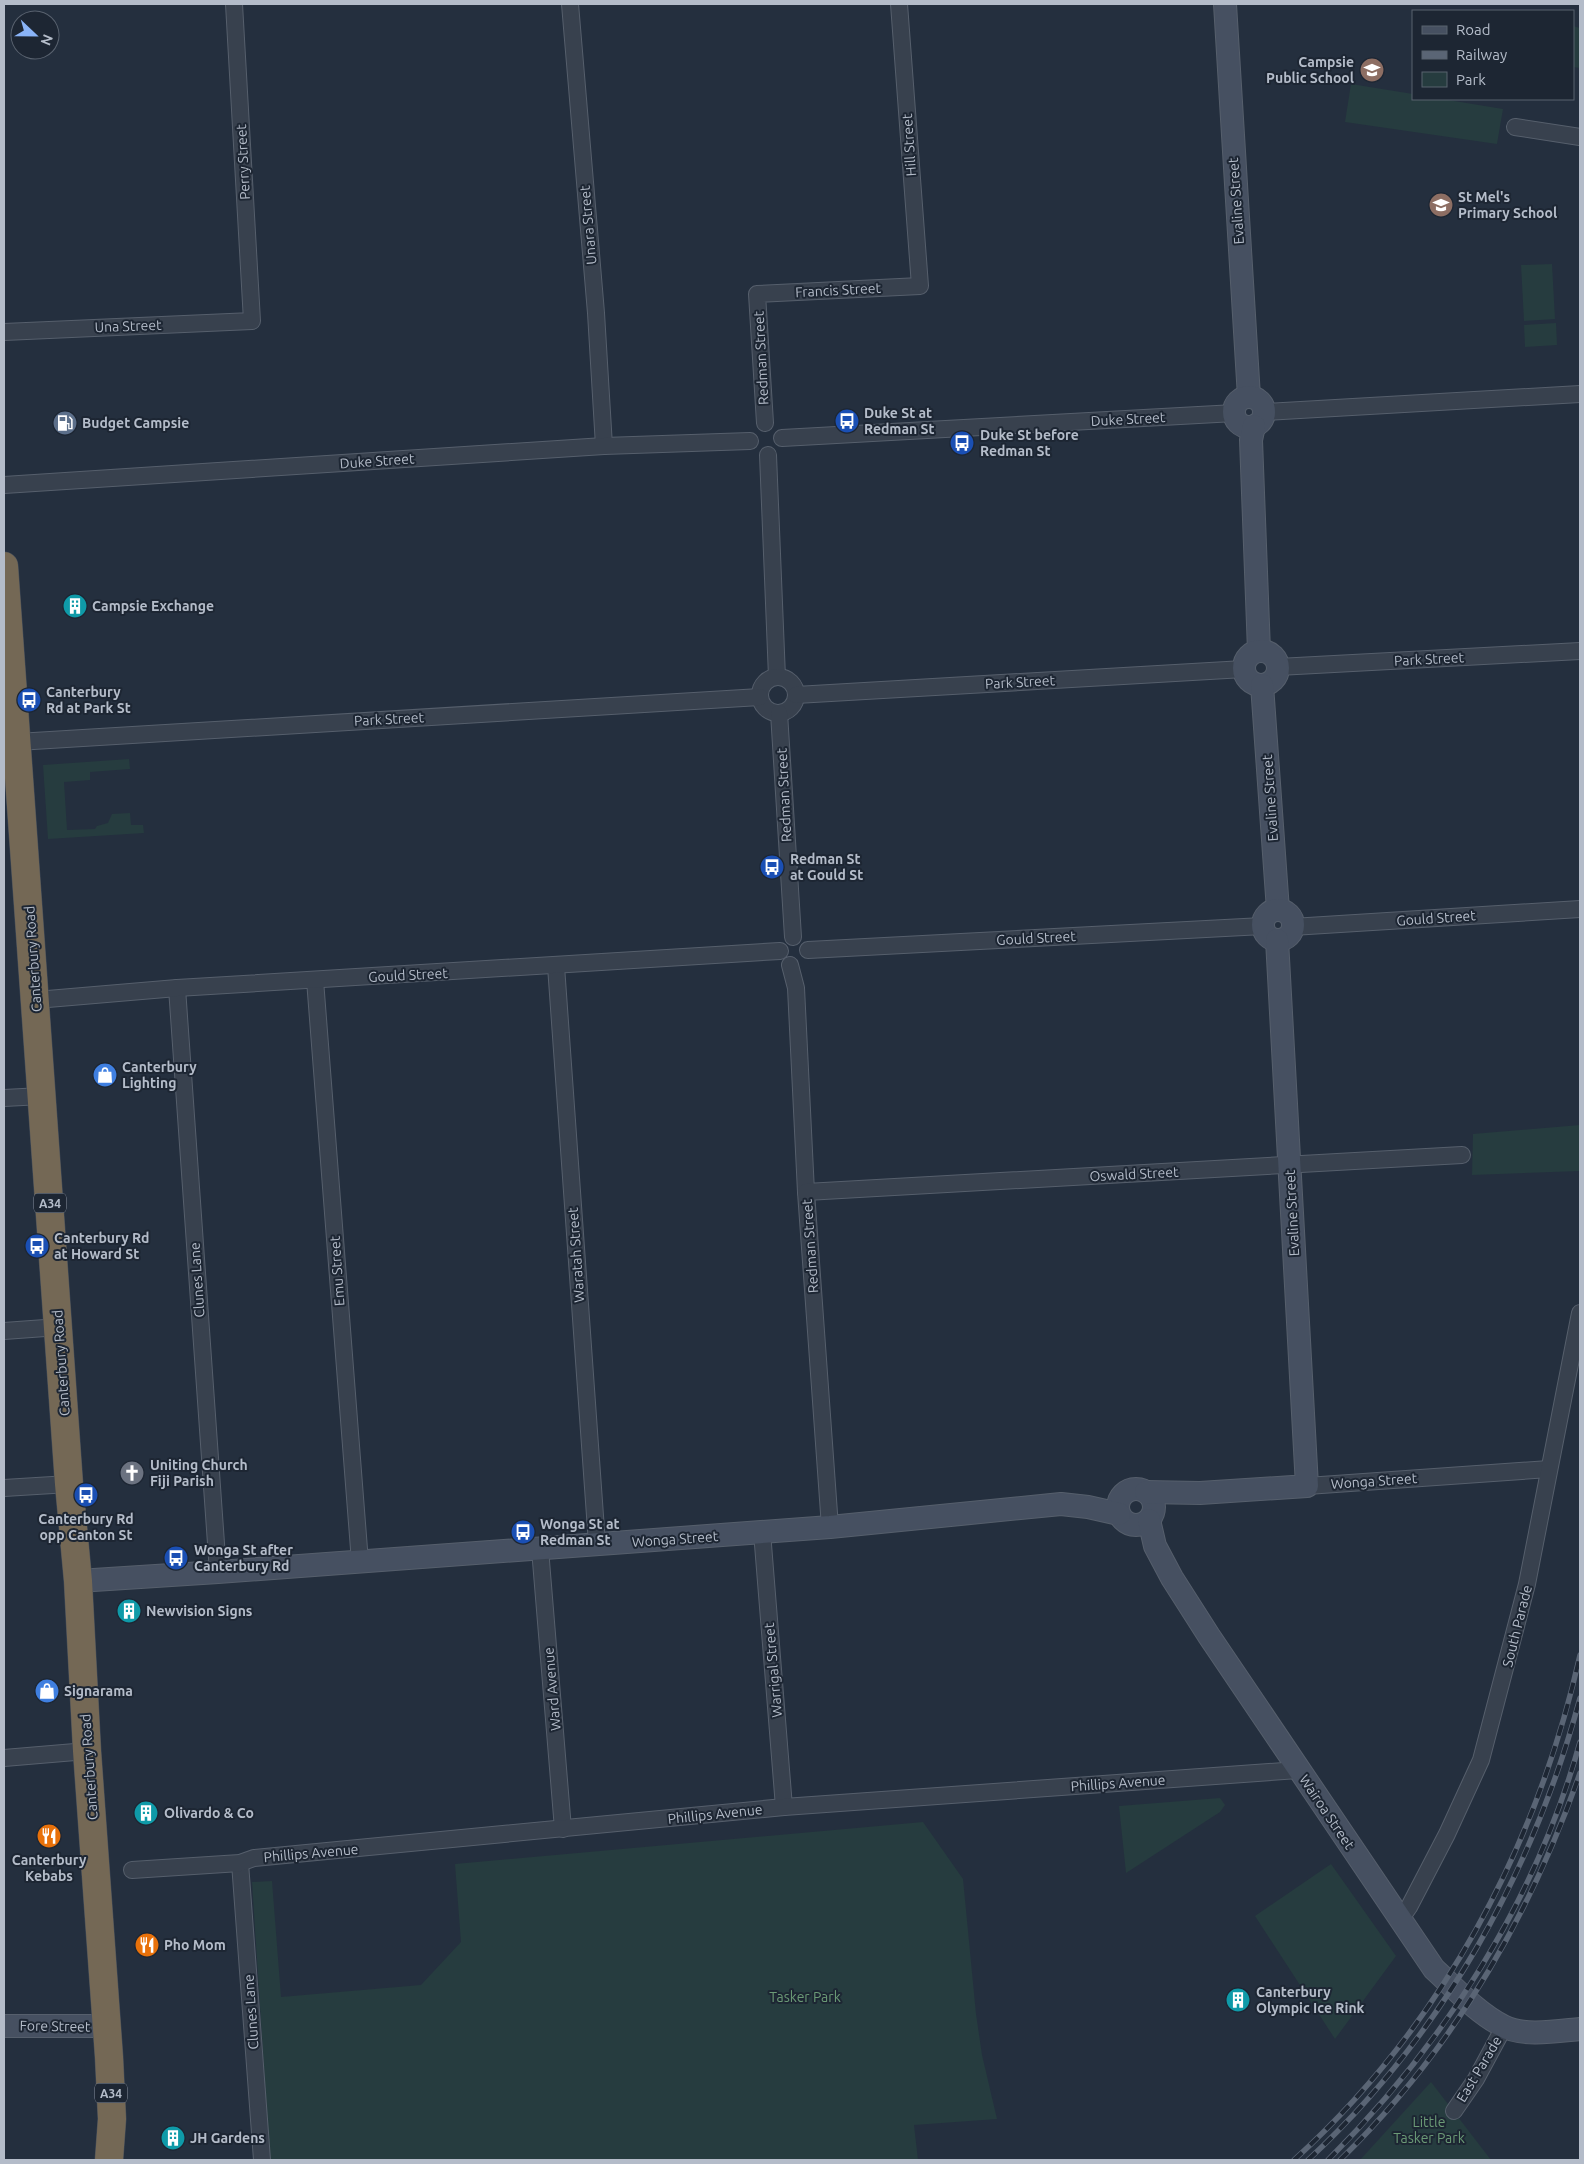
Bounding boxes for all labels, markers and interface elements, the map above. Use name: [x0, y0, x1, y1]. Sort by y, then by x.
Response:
north arrow: [10, 10, 60, 60]
legend: [1412, 10, 1574, 100]
text: Road: [1456, 21, 1491, 38]
text: N: [38, 32, 56, 48]
text: Railway: [1456, 46, 1507, 63]
place label: Campsie Public School: [1266, 54, 1354, 86]
school or university icon: Campsie Public School: [1359, 57, 1385, 83]
text: Park: [1456, 71, 1486, 88]
street label: Hill Street: [899, 113, 919, 177]
street label: Perry Street: [233, 123, 253, 200]
street label: Evaline Street: [1225, 157, 1247, 245]
street label: Unara Street: [577, 184, 599, 265]
place label: St Mel's Primary School: [1458, 189, 1557, 221]
school or university icon: St Mel's Primary School: [1428, 192, 1454, 218]
street label: Francis Street: [795, 280, 882, 300]
street label: Redman Street: [751, 310, 771, 405]
street label: Una Street: [94, 317, 162, 335]
place label: Duke St at Redman St: [864, 405, 935, 437]
bus stop icon: Duke St at Redman St: [834, 408, 860, 434]
street label: Duke Street: [1090, 409, 1166, 429]
fuel station icon: Budget Campsie: [52, 410, 78, 436]
place label: Budget Campsie: [82, 415, 189, 431]
place label: Duke St before Redman St: [980, 427, 1079, 459]
bus stop icon: Duke St before Redman St: [949, 430, 975, 456]
street label: Duke Street: [339, 450, 415, 472]
building icon: Campsie Exchange: [62, 593, 88, 619]
place label: Campsie Exchange: [92, 598, 214, 614]
street label: Park Street: [1394, 649, 1465, 669]
street label: Park Street: [985, 672, 1056, 692]
place label: Canterbury Rd at Park St: [46, 684, 131, 716]
bus stop icon: Canterbury Rd at Park St: [16, 687, 42, 713]
street label: Park Street: [354, 709, 425, 729]
street label: Redman Street: [774, 747, 794, 842]
street label: Evaline Street: [1259, 754, 1281, 842]
place label: Redman St at Gould St: [790, 851, 863, 883]
bus stop icon: Redman St at Gould St: [759, 854, 785, 880]
street label: Canterbury Road: [21, 905, 45, 1013]
street label: Gould Street: [1396, 907, 1477, 929]
street label: Gould Street: [996, 928, 1077, 948]
street label: Gould Street: [368, 965, 449, 985]
place label: Canterbury Lighting: [122, 1059, 197, 1091]
shop icon: Canterbury Lighting: [92, 1062, 118, 1088]
street label: Oswald Street: [1089, 1164, 1179, 1184]
street label: Evaline Street: [1282, 1169, 1302, 1257]
road number: A34: [34, 1194, 66, 1212]
street label: Redman Street: [799, 1198, 821, 1294]
street label: Waratah Street: [565, 1206, 587, 1303]
place label: Canterbury Rd at Howard St: [54, 1230, 149, 1262]
bus stop icon: Canterbury Rd at Howard St: [24, 1233, 50, 1259]
street label: Emu Street: [327, 1235, 347, 1307]
street label: Clunes Lane: [186, 1242, 208, 1318]
street label: Canterbury Road: [49, 1309, 73, 1417]
place label: Uniting Church Fiji Parish: [150, 1457, 248, 1489]
church icon: Uniting Church Fiji Parish: [119, 1460, 145, 1486]
street label: Wonga Street: [1330, 1470, 1418, 1492]
bus stop icon: Canterbury Rd opp Canton St: [73, 1482, 99, 1508]
place label: Canterbury Rd opp Canton St: [38, 1511, 134, 1543]
place label: Wonga St at Redman St: [540, 1516, 620, 1548]
bus stop icon: Wonga St at Redman St: [510, 1519, 536, 1545]
street label: Wonga Street: [631, 1528, 719, 1550]
place label: Wonga St after Canterbury Rd: [194, 1542, 293, 1574]
bus stop icon: Wonga St after Canterbury Rd: [163, 1545, 189, 1571]
street label: South Parade: [1499, 1583, 1535, 1669]
building icon: Newvision Signs: [116, 1598, 142, 1624]
place label: Newvision Signs: [146, 1603, 253, 1619]
street label: Warrigal Street: [761, 1621, 785, 1718]
street label: Ward Avenue: [540, 1647, 564, 1731]
shop icon: Signarama: [34, 1678, 60, 1704]
place label: Signarama: [64, 1683, 133, 1699]
street label: Canterbury Road: [77, 1713, 101, 1821]
street label: Phillips Avenue: [1070, 1772, 1166, 1794]
street label: Wairoa Street: [1296, 1772, 1358, 1853]
building icon: Olivardo & Co: [133, 1800, 159, 1826]
street label: Phillips Avenue: [667, 1801, 763, 1827]
place label: Olivardo & Co: [164, 1805, 254, 1821]
restaurant icon: Canterbury Kebabs: [36, 1823, 62, 1849]
street label: Phillips Avenue: [263, 1841, 359, 1865]
place label: Canterbury Kebabs: [12, 1852, 87, 1884]
restaurant icon: Pho Mom: [134, 1932, 160, 1958]
place label: Pho Mom: [164, 1937, 226, 1953]
street label: Clunes Lane: [240, 1974, 262, 2050]
place label: Canterbury Olympic Ice Rink: [1256, 1984, 1365, 2016]
building icon: Canterbury Olympic Ice Rink: [1225, 1987, 1251, 2013]
park label: Tasker Park: [769, 1989, 841, 2005]
street label: Fore Street: [19, 2017, 91, 2035]
street label: East Parade: [1453, 2033, 1505, 2105]
road number: A34: [95, 2084, 127, 2102]
park label: Little Tasker Park: [1393, 2114, 1465, 2146]
building icon: JH Gardens: [160, 2125, 186, 2151]
place label: JH Gardens: [190, 2130, 265, 2146]

